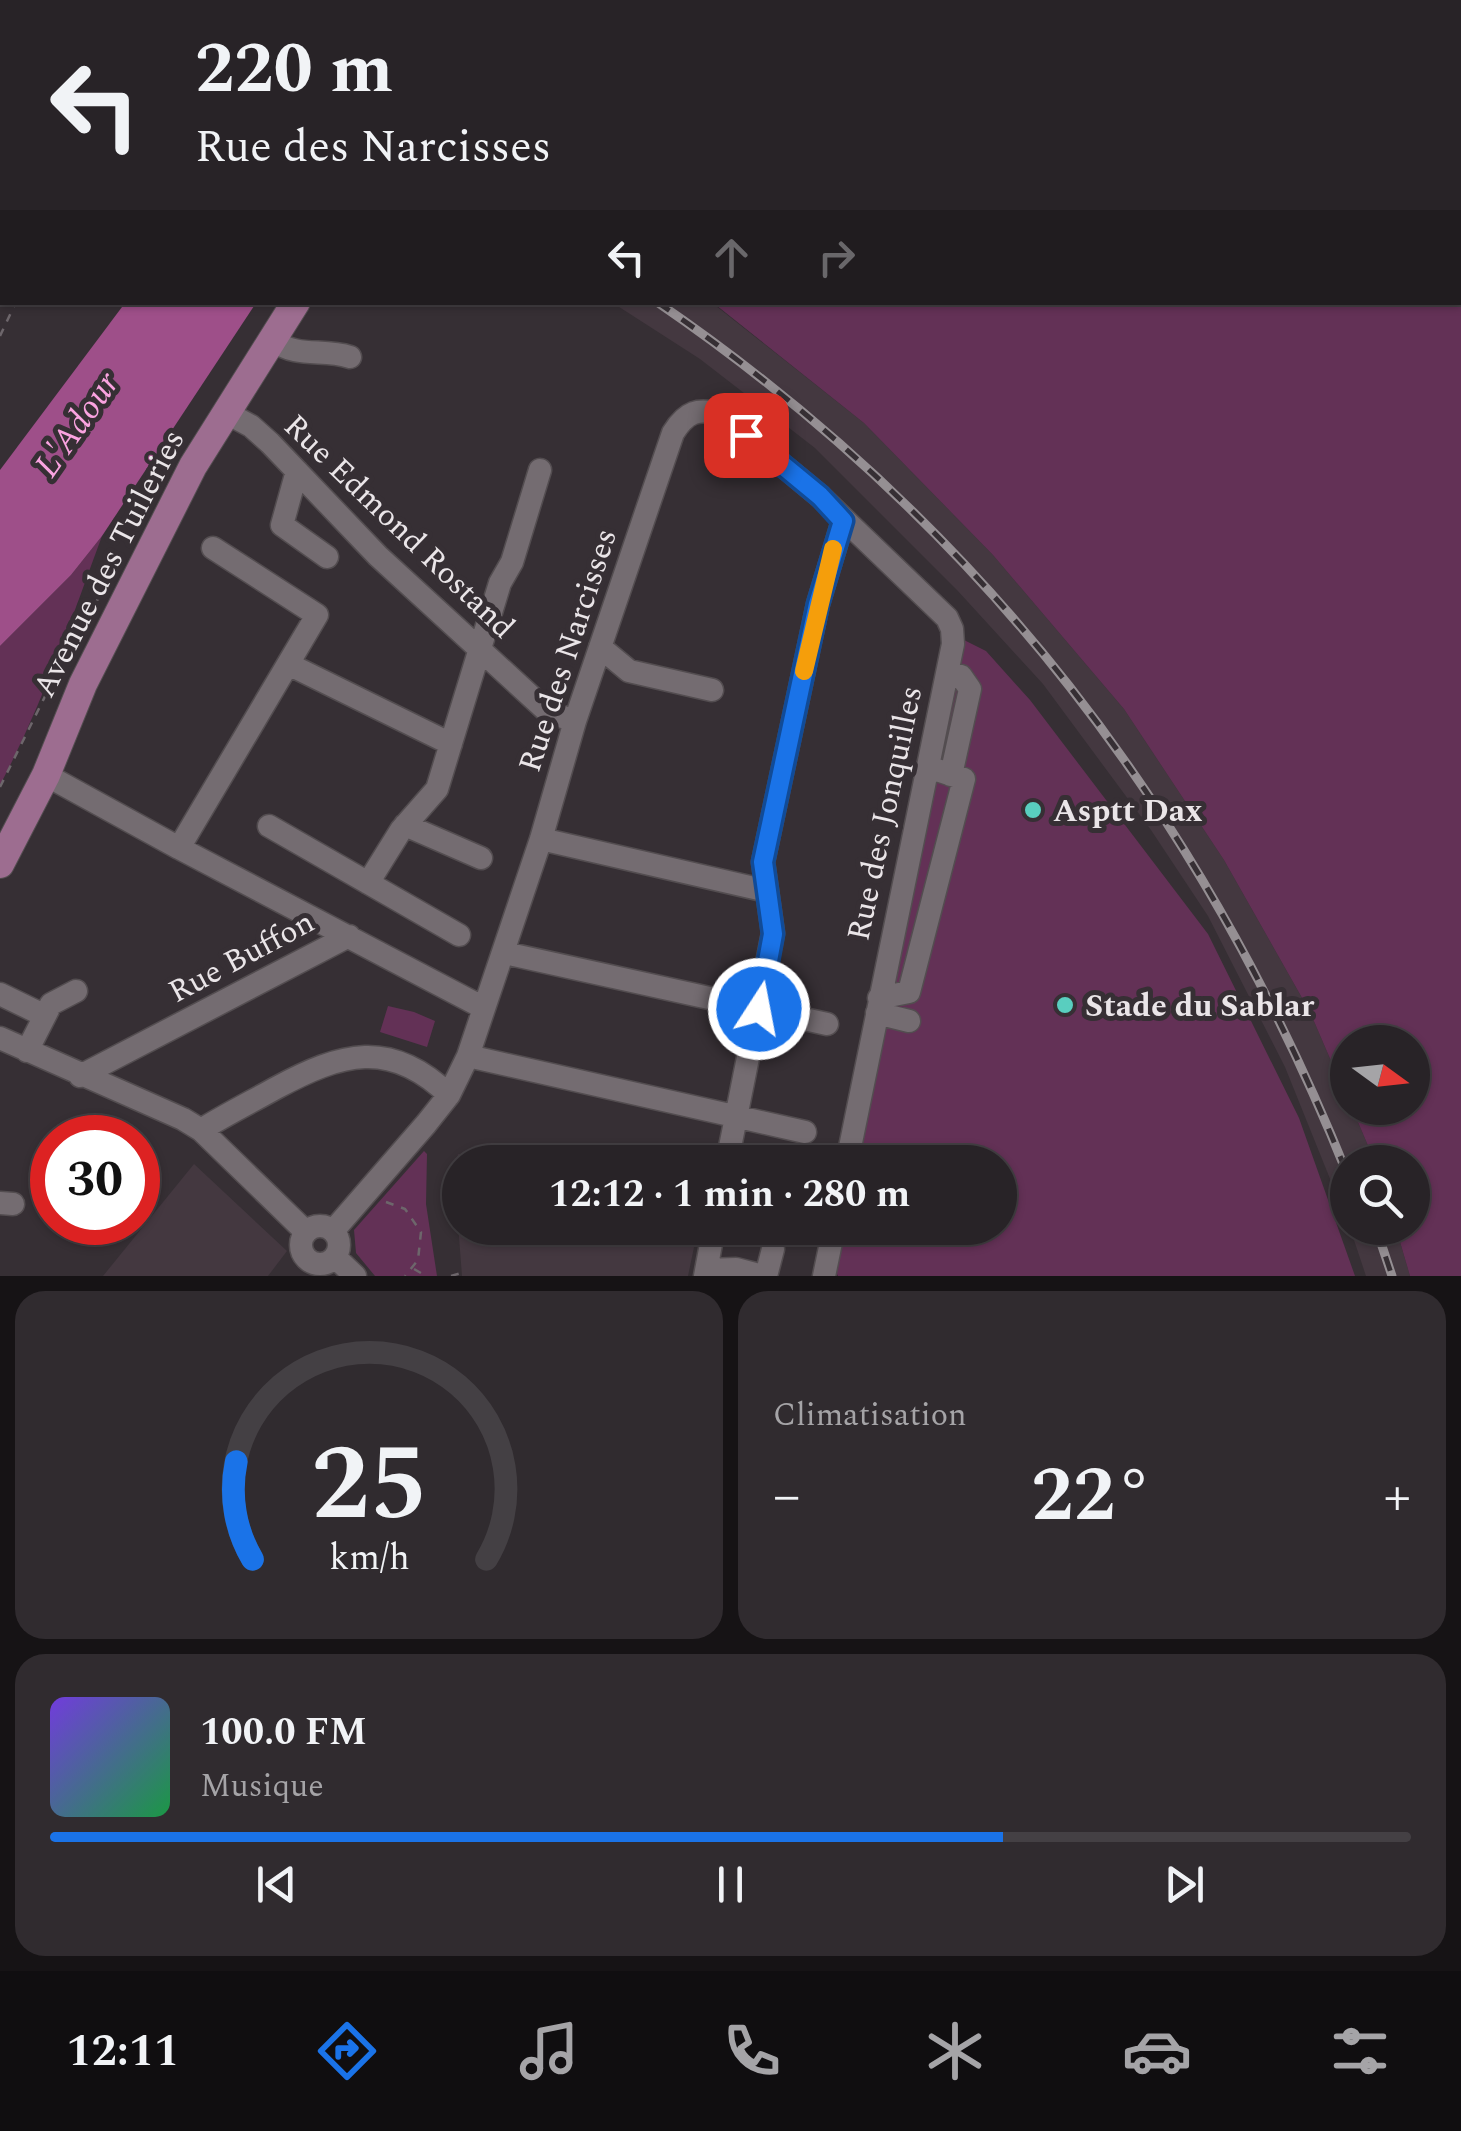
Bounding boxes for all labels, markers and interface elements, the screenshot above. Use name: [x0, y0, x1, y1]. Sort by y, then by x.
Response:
text: 220 m: [195, 17, 393, 123]
icon: left: [30, 40, 160, 170]
text: Rue des Narcisses: [195, 113, 551, 182]
icon: left: [599, 230, 654, 285]
icon: ahead: [704, 230, 759, 285]
icon: right: [809, 230, 864, 285]
water label: L'Adour: [21, 360, 134, 489]
pin: [704, 393, 789, 478]
street label: Rue Edmond Rostand: [272, 403, 526, 651]
icon: arrive: [719, 408, 774, 463]
street label: Avenue des Tuileries: [21, 421, 198, 706]
street label: Rue des Narcisses: [506, 522, 631, 779]
street label: Rue des Jonquilles: [835, 681, 936, 945]
place label: Asptt Dax: [1053, 787, 1203, 836]
marker: Asptt Dax: [1022, 799, 1044, 821]
street label: Rue Buffon: [160, 898, 324, 1016]
position arrow: [707, 957, 811, 1061]
place label: Stade du Sablar: [1085, 982, 1315, 1031]
marker: Stade du Sablar: [1054, 994, 1076, 1016]
north arrow: [1330, 1025, 1430, 1125]
map controls: [1330, 1025, 1430, 1245]
speed limit sign: 30: [30, 1115, 160, 1245]
button: search: [1330, 1145, 1430, 1245]
text: 12:12 · 1 min · 280 m: [549, 1166, 910, 1224]
text: Climatisation: [773, 1391, 967, 1440]
text: 25: [311, 1407, 427, 1565]
text: 22°: [1031, 1440, 1153, 1554]
text: −: [773, 1455, 801, 1538]
text: +: [1383, 1455, 1411, 1538]
text: km/h: [329, 1531, 409, 1586]
text: 100.0 FM: [200, 1704, 367, 1762]
text: Musique: [200, 1762, 324, 1811]
icon: previous: [249, 1857, 304, 1912]
icon: pause: [703, 1857, 758, 1912]
icon: next: [1157, 1857, 1212, 1912]
icon: directions: [312, 2016, 382, 2086]
icon: music: [514, 2016, 584, 2086]
icon: phone: [717, 2016, 787, 2086]
icon: climate: [920, 2016, 990, 2086]
icon: car: [1122, 2016, 1192, 2086]
icon: filters: [1325, 2016, 1395, 2086]
text: 12:11: [66, 2017, 179, 2086]

